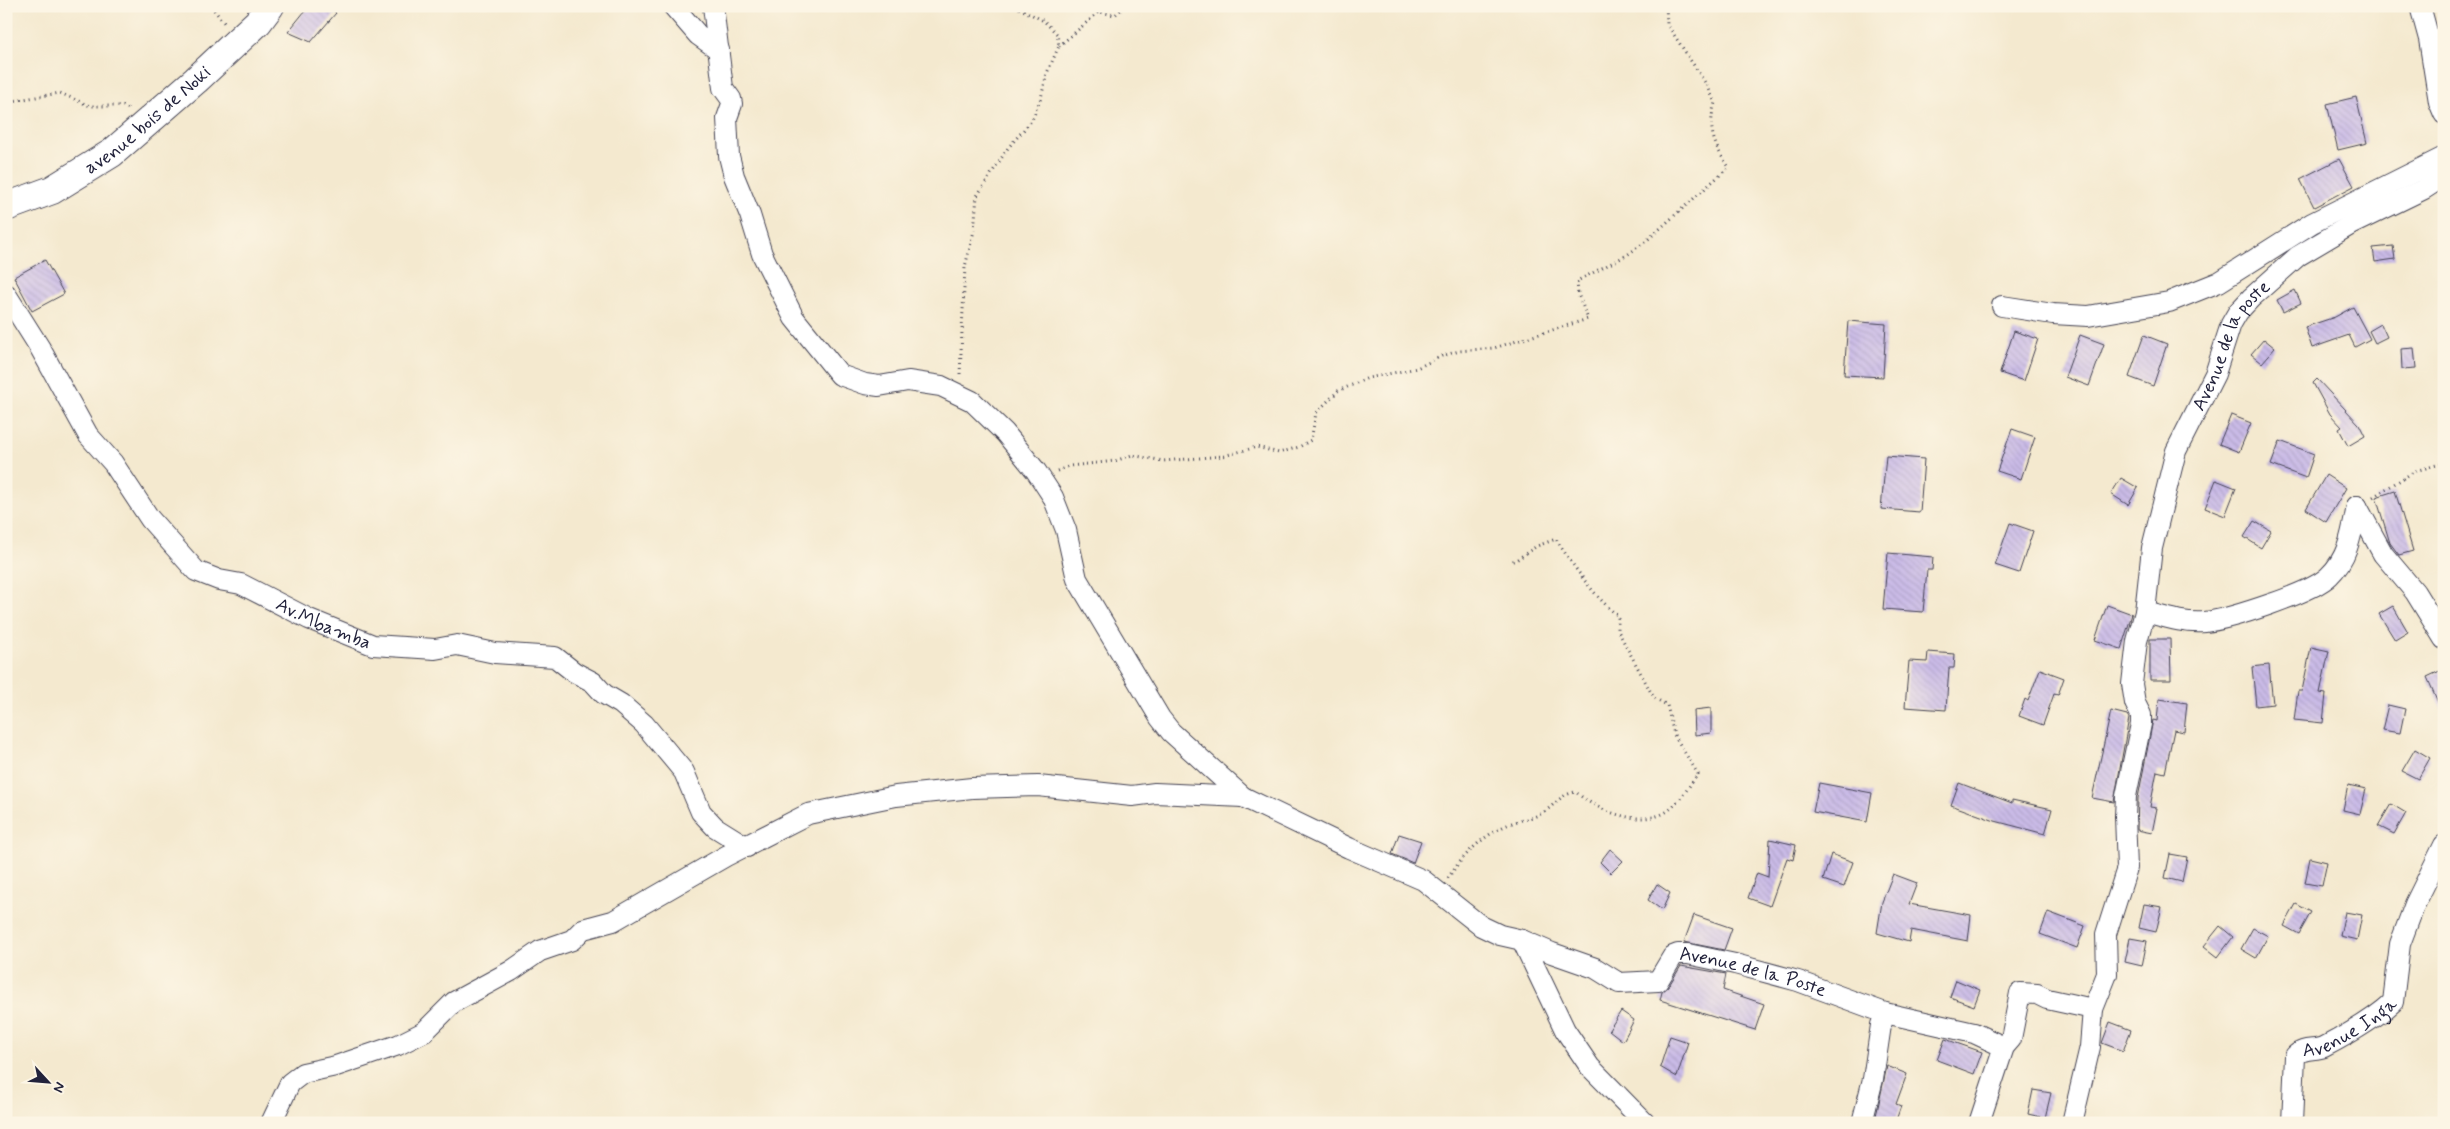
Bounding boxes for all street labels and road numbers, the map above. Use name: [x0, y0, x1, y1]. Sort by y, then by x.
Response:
street label: avenue bois de Noki: [80, 60, 216, 179]
street label: Avenue de la poste: [2186, 274, 2275, 415]
street label: Av.Mbamba: [272, 592, 375, 655]
street label: Avenue de la Poste: [1679, 942, 1830, 1003]
street label: Avenue Inga: [2301, 991, 2403, 1063]

